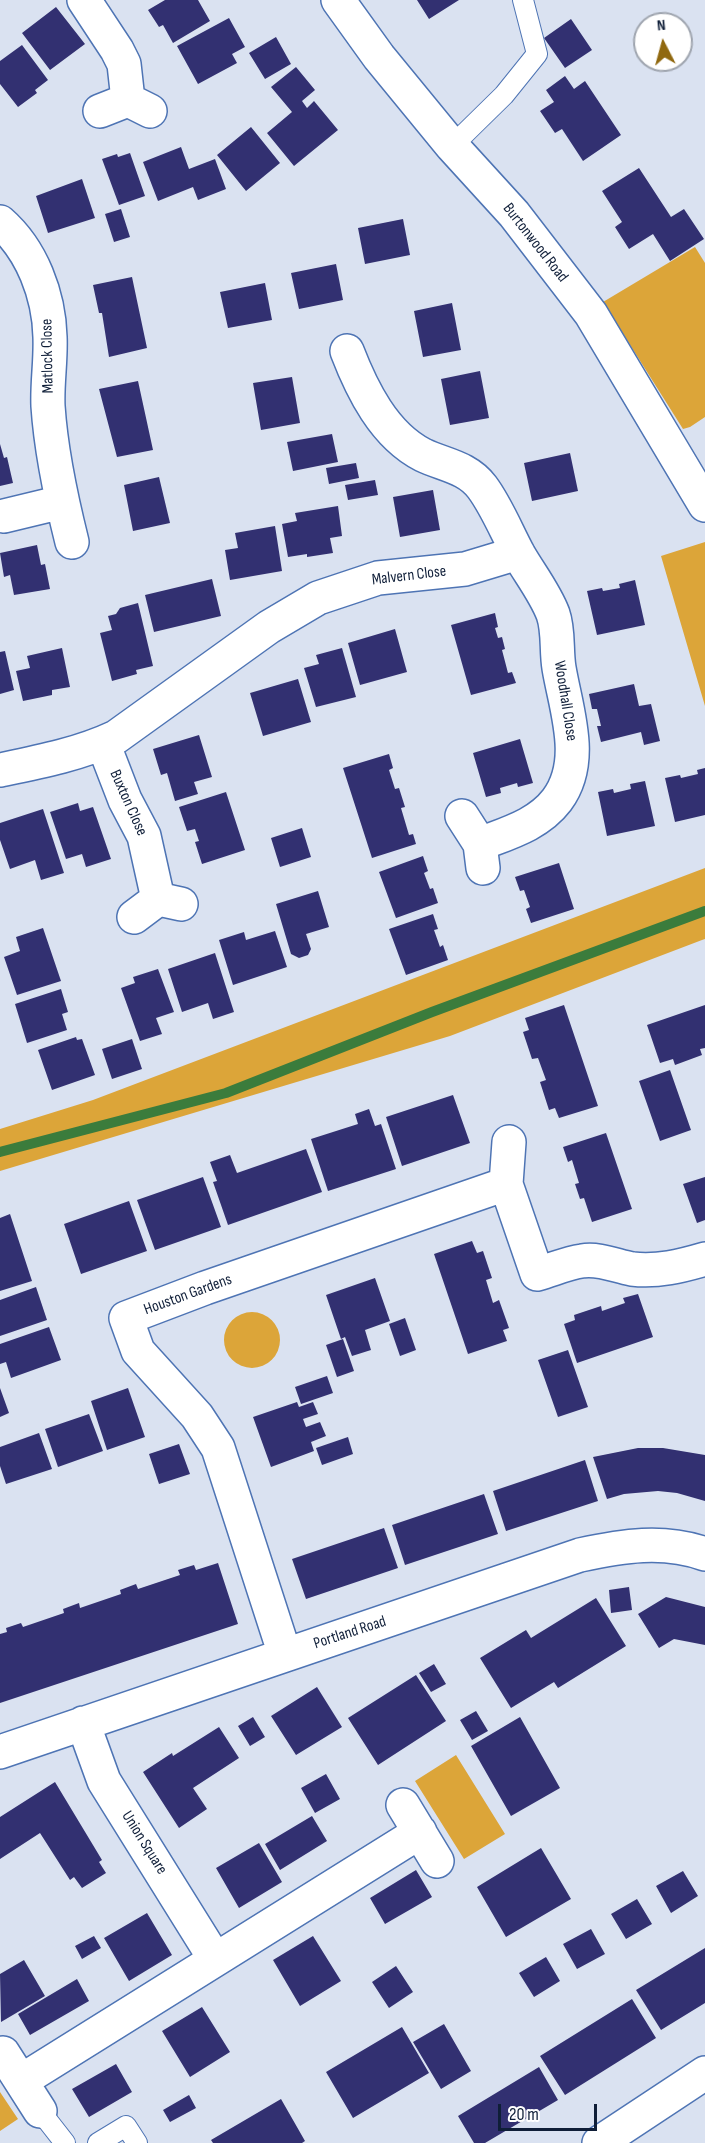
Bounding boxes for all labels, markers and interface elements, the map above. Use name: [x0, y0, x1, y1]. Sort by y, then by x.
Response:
north arrow: [633, 12, 693, 72]
text: N: [656, 16, 667, 35]
street label: Burtonwood Road: [498, 200, 572, 286]
street label: Matlock Close: [38, 318, 58, 394]
street label: Malvern Close: [371, 562, 447, 590]
street label: Woodhall Close: [549, 659, 581, 743]
street label: Buxton Close: [105, 767, 151, 839]
street label: Houston Gardens: [141, 1270, 235, 1320]
street label: Portland Road: [311, 1612, 389, 1654]
street label: Union Square: [117, 1808, 171, 1878]
scale bar: [501, 2092, 600, 2130]
text: 20 m: [509, 2104, 539, 2125]

